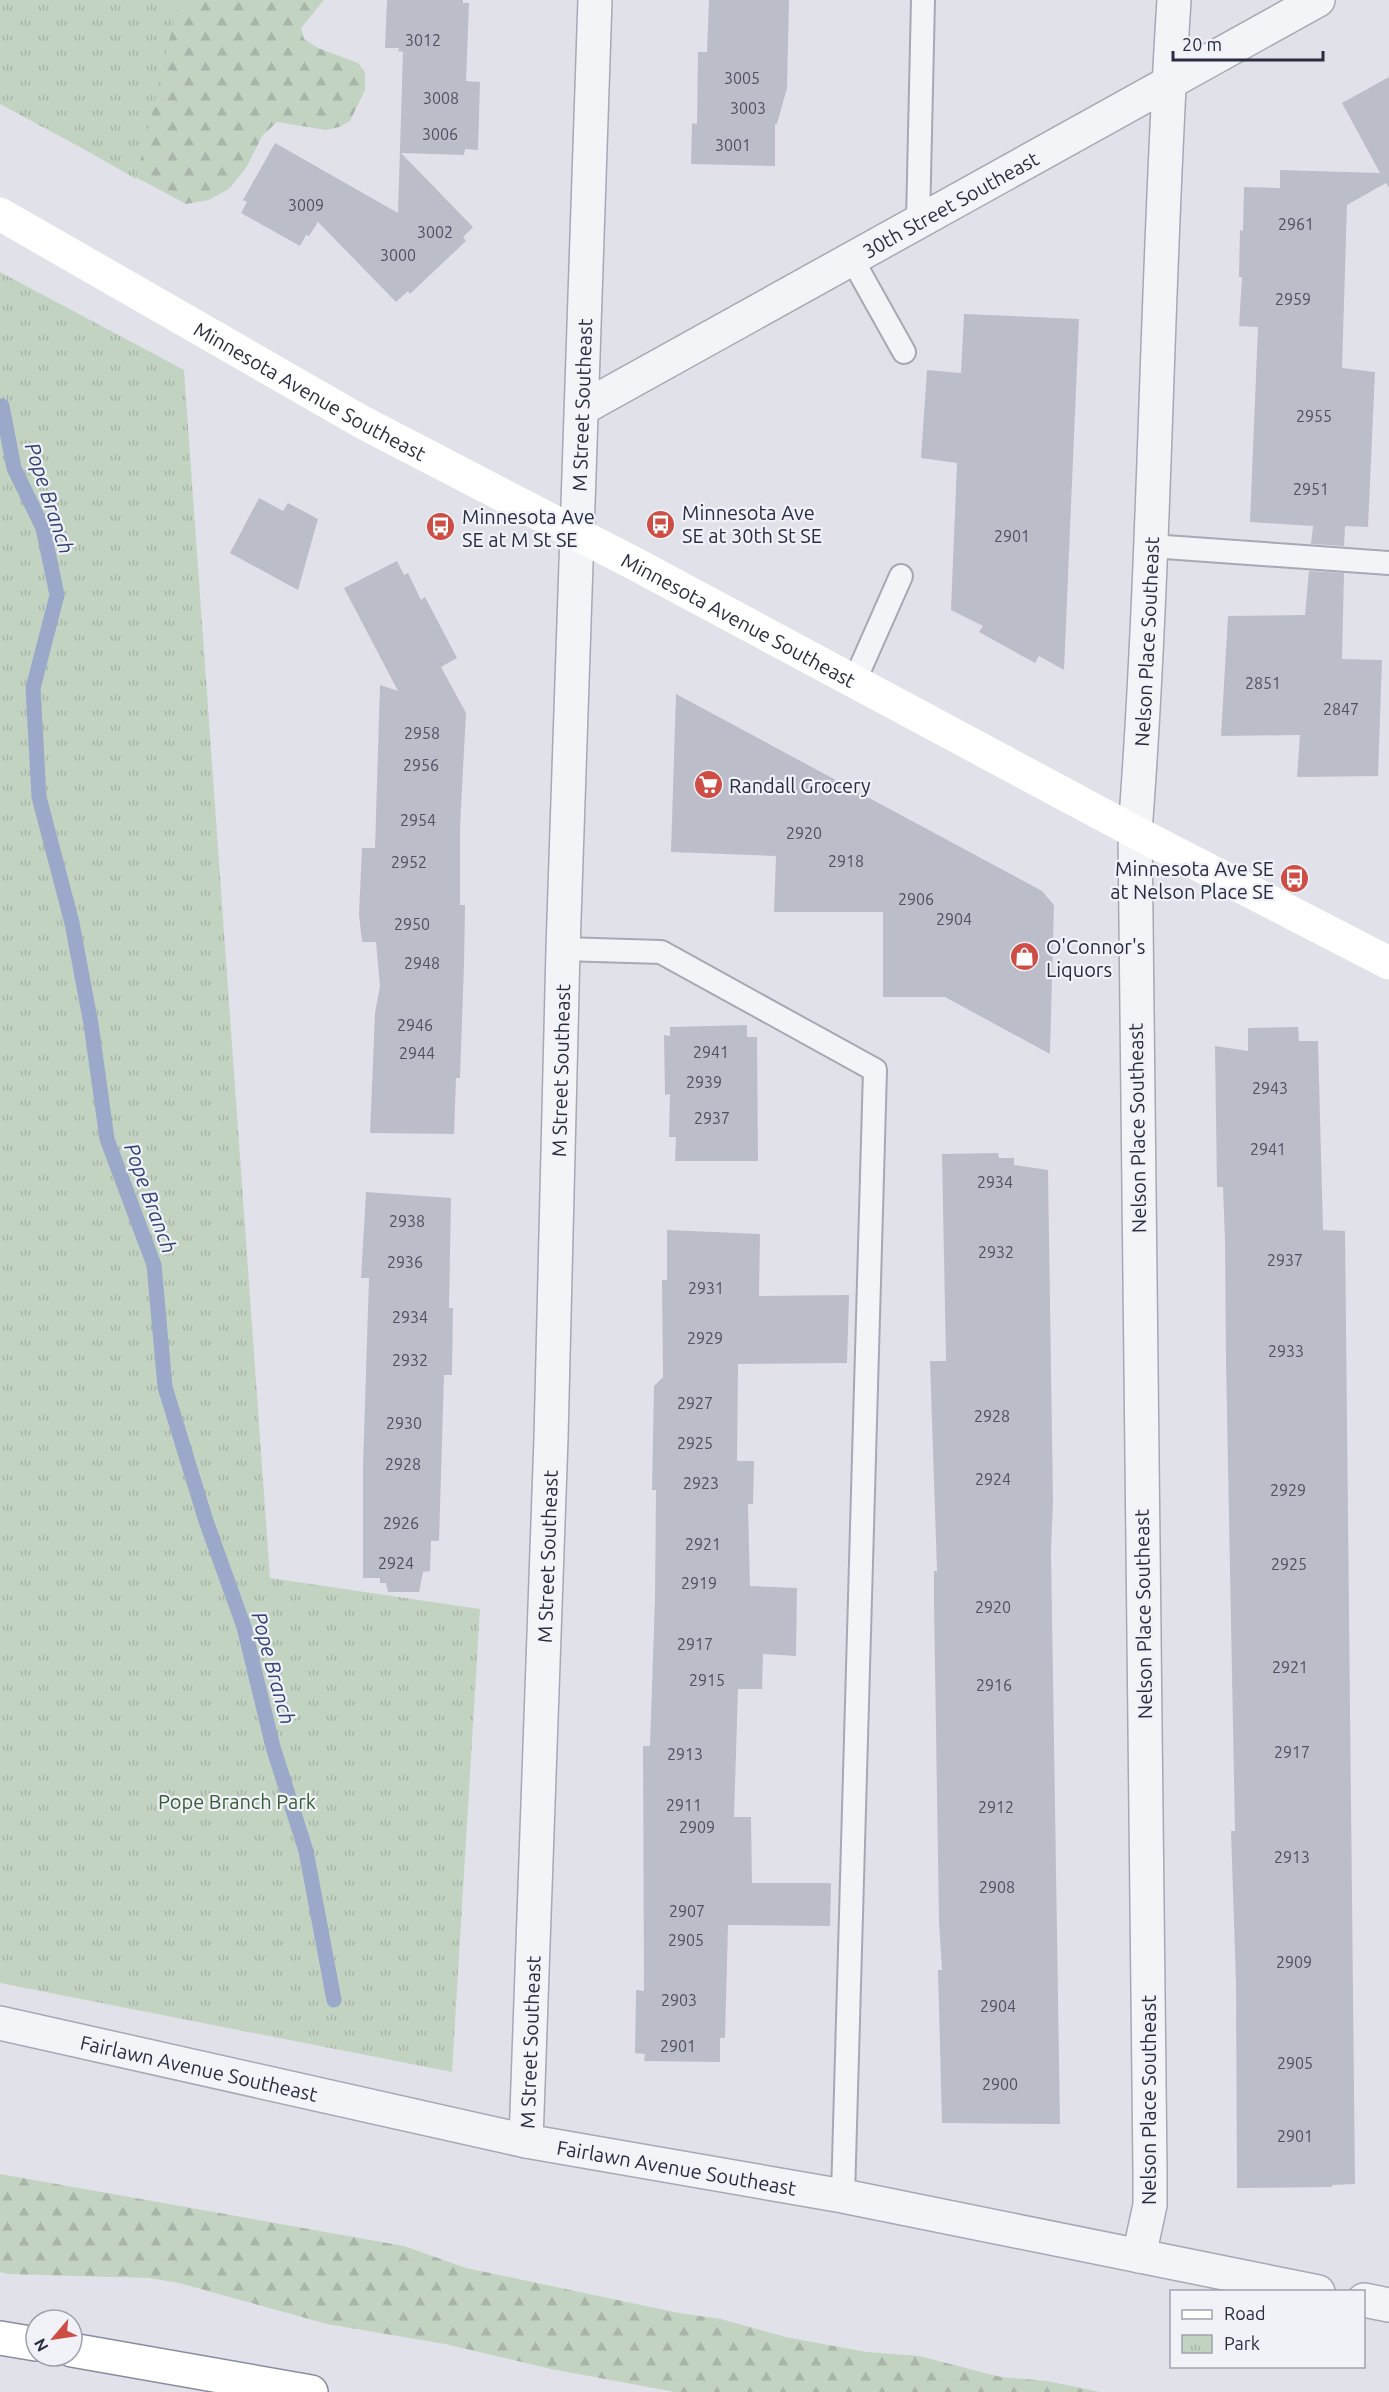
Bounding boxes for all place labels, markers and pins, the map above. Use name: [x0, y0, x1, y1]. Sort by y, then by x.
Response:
place label: Minnesota Ave SE at 30th St SE: [682, 501, 822, 547]
place label: Minnesota Ave SE at M St SE: [462, 505, 595, 551]
bus stop icon: Minnesota Ave SE at 30th St SE: [645, 508, 677, 540]
bus stop icon: Minnesota Ave SE at M St SE: [425, 511, 457, 543]
supermarket icon: Randall Grocery: [692, 769, 724, 801]
place label: Randall Grocery: [729, 774, 871, 797]
place label: Minnesota Ave SE at Nelson Place SE: [1110, 857, 1274, 903]
bus stop icon: Minnesota Ave SE at Nelson Place SE: [1279, 863, 1311, 895]
place label: O'Connor's Liquors: [1046, 935, 1145, 981]
shop icon: O'Connor's Liquors: [1009, 941, 1041, 973]

